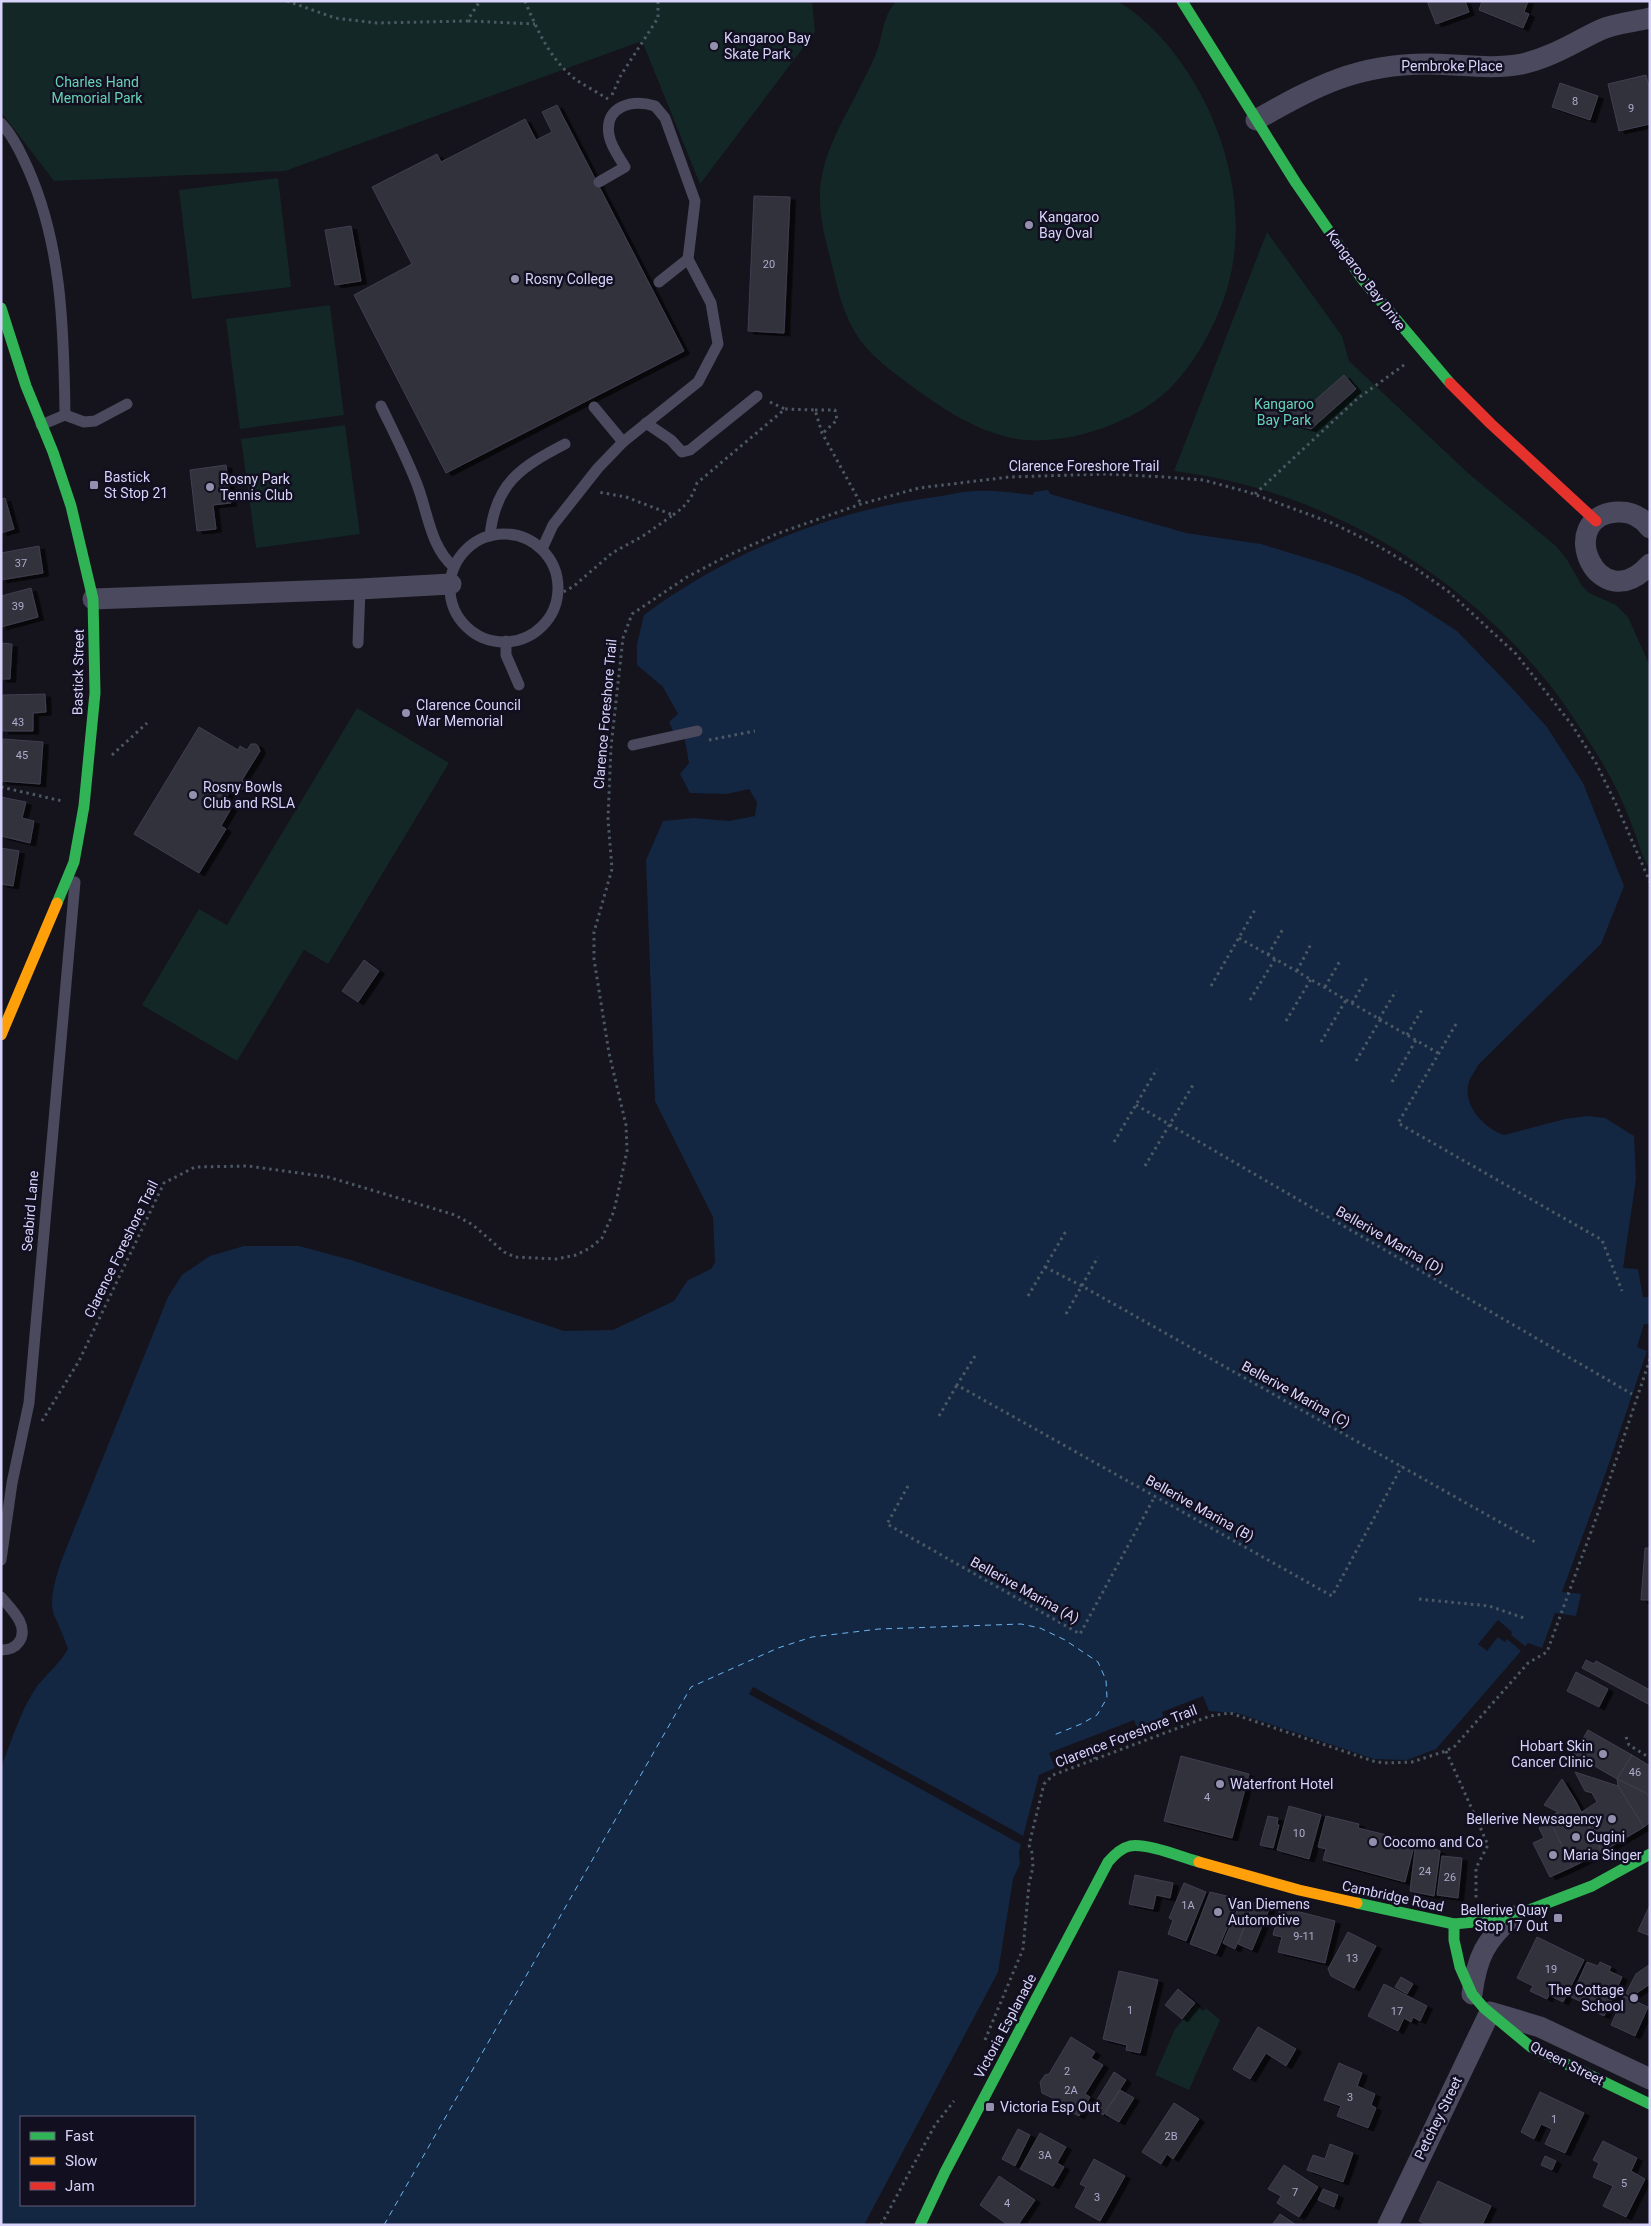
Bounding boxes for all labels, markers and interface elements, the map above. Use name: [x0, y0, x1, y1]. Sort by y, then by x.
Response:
place label: Kangaroo Bay Skate Park: [724, 30, 811, 62]
marker: Kangaroo Bay Skate Park: [708, 40, 720, 52]
street label: Pembroke Place: [1401, 58, 1503, 74]
park label: Charles Hand Memorial Park: [52, 74, 143, 106]
house number: 8: [1572, 95, 1578, 108]
house number: 9: [1628, 102, 1634, 115]
place label: Kangaroo Bay Oval: [1039, 209, 1099, 241]
marker: Kangaroo Bay Oval: [1023, 219, 1035, 231]
street label: Kangaroo Bay Drive: [1323, 227, 1409, 333]
house number: 20: [763, 258, 775, 271]
place label: Rosny College: [525, 271, 613, 287]
marker: Rosny College: [509, 273, 521, 285]
park label: Kangaroo Bay Park: [1254, 396, 1314, 428]
street label: Clarence Foreshore Trail: [1009, 458, 1159, 474]
place label: Bastick St Stop 21: [104, 469, 168, 501]
place label: Rosny Park Tennis Club: [220, 471, 293, 503]
marker: Bastick St Stop 21: [88, 479, 100, 491]
marker: Rosny Park Tennis Club: [204, 481, 216, 493]
house number: 37: [15, 557, 27, 570]
house number: 39: [12, 600, 24, 613]
street label: Bastick Street: [69, 628, 87, 715]
street label: Clarence Foreshore Trail: [590, 638, 620, 790]
place label: Clarence Council War Memorial: [416, 697, 521, 729]
marker: Clarence Council War Memorial: [400, 707, 412, 719]
house number: 43: [12, 716, 24, 729]
house number: 45: [16, 749, 28, 762]
place label: Rosny Bowls Club and RSLA: [203, 779, 295, 811]
marker: Rosny Bowls Club and RSLA: [187, 789, 199, 801]
street label: Seabird Lane: [19, 1170, 41, 1252]
street label: Clarence Foreshore Trail: [81, 1178, 161, 1320]
street label: Bellerive Marina (D): [1333, 1203, 1447, 1278]
street label: Bellerive Marina (C): [1238, 1358, 1353, 1431]
street label: Bellerive Marina (B): [1143, 1472, 1257, 1545]
street label: Bellerive Marina (A): [967, 1553, 1082, 1627]
street label: Clarence Foreshore Trail: [1053, 1702, 1199, 1770]
place label: Hobart Skin Cancer Clinic: [1511, 1738, 1593, 1770]
marker: Hobart Skin Cancer Clinic: [1597, 1748, 1609, 1760]
house number: 46: [1629, 1766, 1641, 1779]
place label: Waterfront Hotel: [1230, 1776, 1333, 1792]
marker: Waterfront Hotel: [1214, 1778, 1226, 1790]
house number: 4: [1204, 1791, 1210, 1804]
place label: Bellerive Newsagency: [1466, 1811, 1602, 1827]
marker: Bellerive Newsagency: [1606, 1813, 1618, 1825]
house number: 10: [1293, 1827, 1305, 1840]
place label: Cugini: [1586, 1829, 1625, 1845]
marker: Cugini: [1570, 1831, 1582, 1843]
place label: Cocomo and Co: [1383, 1834, 1483, 1850]
marker: Cocomo and Co: [1367, 1836, 1379, 1848]
place label: Maria Singer: [1563, 1847, 1642, 1863]
marker: Maria Singer: [1547, 1849, 1559, 1861]
house number: 24: [1419, 1865, 1431, 1878]
house number: 26: [1444, 1871, 1456, 1884]
street label: Cambridge Road: [1341, 1877, 1445, 1915]
place label: Van Diemens Automotive: [1228, 1896, 1310, 1928]
house number: 1A: [1181, 1899, 1196, 1912]
place label: Bellerive Quay Stop 17 Out: [1460, 1902, 1548, 1934]
marker: Van Diemens Automotive: [1212, 1906, 1224, 1918]
marker: Bellerive Quay Stop 17 Out: [1552, 1912, 1564, 1924]
house number: 9-11: [1293, 1930, 1315, 1943]
house number: 13: [1346, 1952, 1358, 1965]
house number: 19: [1545, 1963, 1557, 1976]
street label: Victoria Esplanade: [971, 1971, 1039, 2081]
place label: The Cottage School: [1548, 1982, 1624, 2014]
marker: The Cottage School: [1628, 1992, 1640, 2004]
house number: 1: [1127, 2004, 1133, 2017]
house number: 17: [1391, 2005, 1403, 2018]
street label: Queen Street: [1528, 2038, 1607, 2089]
house number: 2: [1064, 2065, 1070, 2078]
street label: Petchey Street: [1411, 2074, 1465, 2162]
house number: 2A: [1064, 2084, 1079, 2097]
house number: 3: [1347, 2091, 1353, 2104]
place label: Victoria Esp Out: [1000, 2099, 1100, 2115]
marker: Victoria Esp Out: [984, 2101, 996, 2113]
house number: 1: [1551, 2113, 1557, 2126]
legend: [20, 2116, 195, 2206]
text: Fast: [65, 2127, 94, 2145]
house number: 2B: [1164, 2130, 1178, 2143]
house number: 3A: [1038, 2149, 1053, 2162]
text: Slow: [65, 2152, 97, 2170]
text: Jam: [65, 2177, 95, 2195]
house number: 5: [1621, 2177, 1627, 2190]
house number: 7: [1292, 2186, 1298, 2199]
house number: 3: [1094, 2191, 1100, 2204]
house number: 4: [1004, 2197, 1010, 2210]

